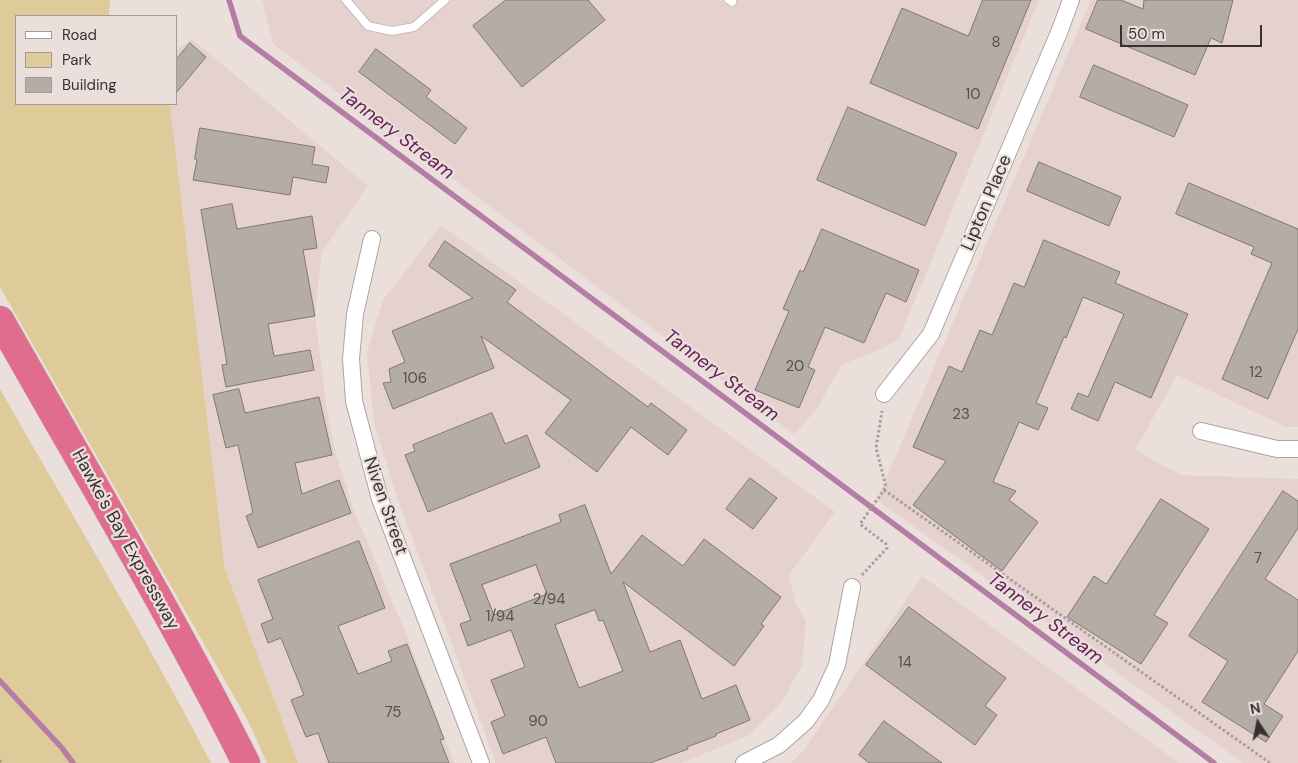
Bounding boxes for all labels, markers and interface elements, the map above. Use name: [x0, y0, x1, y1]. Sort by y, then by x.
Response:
legend: [15, 15, 178, 105]
scale bar: [1123, 15, 1266, 47]
text: 50 m: [1128, 24, 1165, 44]
text: Road: [62, 25, 97, 45]
house number: 8: [991, 34, 1001, 52]
text: Park: [62, 50, 92, 70]
text: Building: [62, 75, 117, 95]
water label: Tannery Stream: [334, 83, 458, 185]
house number: 10: [966, 86, 980, 104]
street label: Lipton Place: [957, 152, 1017, 254]
water label: Tannery Stream: [659, 325, 783, 427]
house number: 20: [786, 358, 804, 376]
house number: 12: [1249, 364, 1263, 382]
house number: 106: [403, 370, 427, 388]
house number: 23: [952, 406, 970, 424]
street label: Hawke's Bay Expressway: [66, 446, 184, 634]
street label: Niven Street: [358, 454, 412, 558]
house number: 7: [1254, 550, 1262, 568]
water label: Tannery Stream: [983, 568, 1107, 670]
house number: 2/94: [533, 591, 565, 609]
house number: 1/94: [486, 608, 514, 626]
house number: 14: [898, 654, 912, 672]
north arrow: [1233, 698, 1283, 748]
text: N: [1248, 698, 1262, 718]
house number: 75: [385, 704, 401, 722]
house number: 90: [528, 713, 548, 731]

